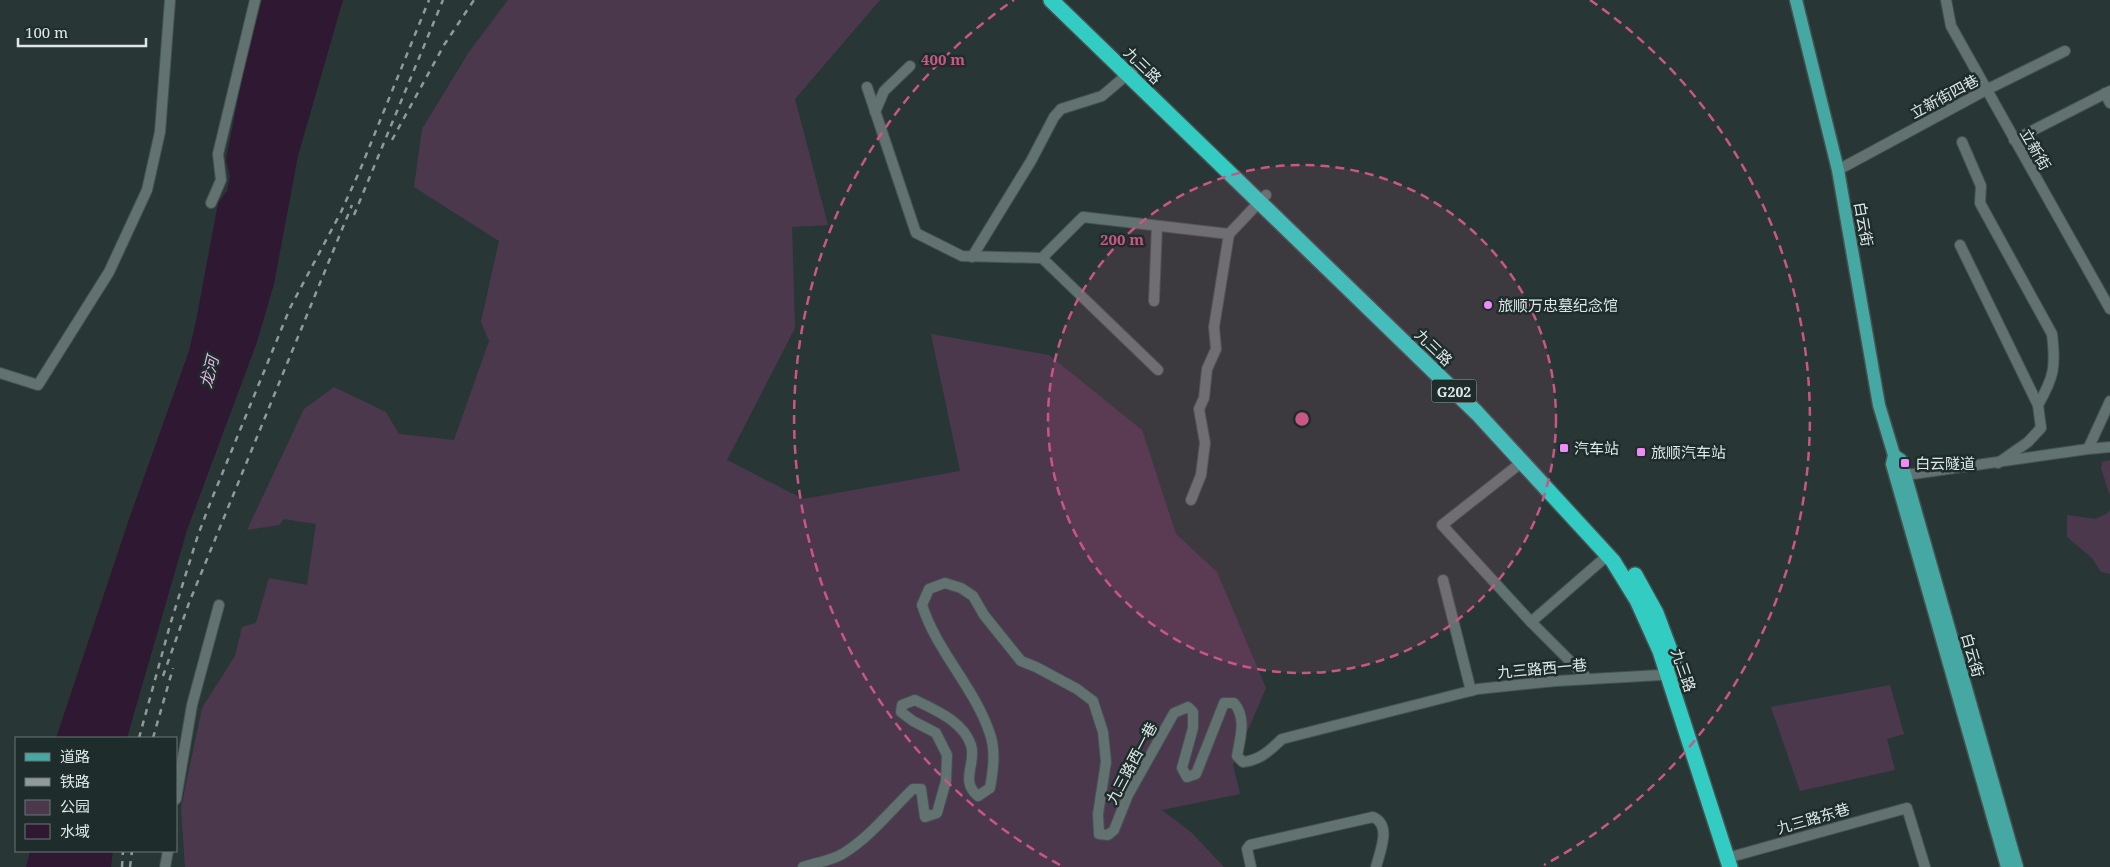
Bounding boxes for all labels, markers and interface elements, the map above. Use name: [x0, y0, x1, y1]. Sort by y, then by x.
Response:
scale bar: [18, 15, 145, 47]
text: 100 m: [25, 22, 68, 42]
street label: 九三路: [1120, 42, 1166, 88]
text: 400 m: [921, 49, 965, 69]
street label: 立新街四巷: [1906, 70, 1982, 122]
street label: 立新街: [2016, 125, 2056, 173]
street label: 白云街: [1850, 200, 1878, 248]
text: 200 m: [1100, 229, 1144, 249]
place label: 旅顺万忠墓纪念馆: [1498, 295, 1618, 315]
marker: 旅顺万忠墓纪念馆: [1482, 299, 1494, 311]
street label: 九三路: [1411, 324, 1457, 370]
water label: 龙河: [194, 351, 224, 390]
road number: G202: [1432, 380, 1476, 402]
centre of rings: [1293, 410, 1311, 428]
place label: 汽车站: [1574, 438, 1619, 458]
marker: 汽车站: [1558, 442, 1570, 454]
place label: 旅顺汽车站: [1651, 442, 1726, 462]
marker: 旅顺汽车站: [1635, 446, 1647, 458]
place label: 白云隧道: [1915, 453, 1975, 473]
marker: 白云隧道: [1899, 457, 1911, 469]
street label: 白云街: [1957, 631, 1989, 679]
street label: 九三路: [1667, 645, 1701, 695]
street label: 九三路西一巷: [1496, 654, 1588, 682]
street label: 九三路西一巷: [1101, 719, 1161, 807]
legend: [15, 737, 178, 852]
text: 道路: [60, 746, 90, 766]
text: 铁路: [60, 771, 90, 791]
text: 公园: [60, 796, 90, 816]
street label: 九三路东巷: [1774, 798, 1852, 838]
text: 水域: [60, 821, 90, 841]

